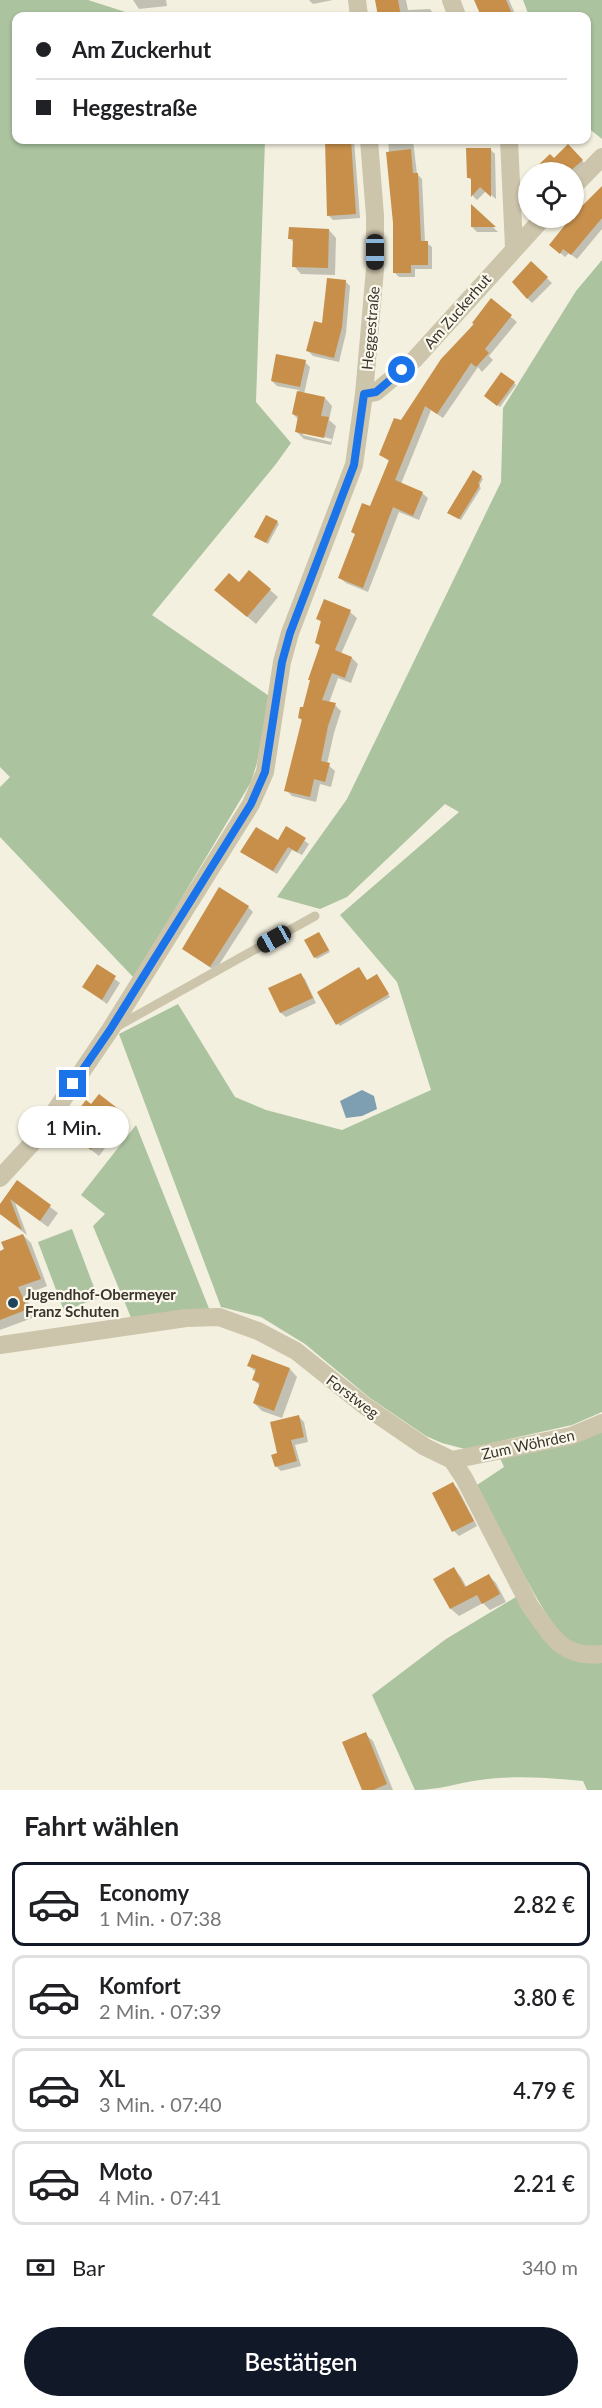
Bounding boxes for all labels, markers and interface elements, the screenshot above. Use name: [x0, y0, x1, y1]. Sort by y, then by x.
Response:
text: Am Zuckerhut: [72, 36, 211, 63]
text: Heggestraße: [72, 94, 197, 121]
map controls: [518, 162, 584, 228]
button: locate: [518, 162, 584, 228]
car: [366, 234, 384, 270]
street label: Am Zuckerhut: [420, 269, 495, 352]
street label: Heggestraße: [357, 285, 383, 371]
route start: [388, 356, 415, 383]
car: [254, 922, 294, 956]
route end: [59, 1070, 86, 1097]
callout: 1 Min.: [17, 1105, 128, 1147]
text: 1 Min.: [45, 1115, 102, 1139]
place label: Jugendhof-Obermeyer Franz Schuten: [25, 1285, 176, 1320]
marker: Jugendhof-Obermeyer Franz Schuten: [6, 1296, 20, 1310]
street label: Forstweg: [323, 1370, 383, 1422]
street label: Zum Wöhrden: [480, 1425, 576, 1463]
text: Fahrt wählen: [24, 1809, 179, 1842]
icon: car: [27, 1877, 81, 1931]
text: Economy: [99, 1879, 189, 1906]
text: 2.82 €: [513, 1891, 575, 1918]
text: 1 Min. · 07:38: [99, 1906, 222, 1930]
icon: car: [27, 1970, 81, 2024]
text: Komfort: [99, 1972, 181, 1999]
text: 3.80 €: [513, 1984, 575, 2011]
text: 2 Min. · 07:39: [99, 1999, 222, 2023]
icon: car: [27, 2063, 81, 2117]
text: XL: [99, 2065, 125, 2092]
text: 4.79 €: [513, 2077, 575, 2104]
text: 3 Min. · 07:40: [99, 2092, 222, 2116]
icon: car: [27, 2156, 81, 2210]
text: Moto: [99, 2158, 153, 2185]
text: 2.21 €: [513, 2170, 575, 2197]
text: 4 Min. · 07:41: [99, 2185, 222, 2209]
icon: cash: [24, 2251, 57, 2284]
text: Bar: [72, 2254, 105, 2281]
text: 340 m: [522, 2255, 578, 2279]
button: Bestätigen: [24, 2327, 578, 2396]

